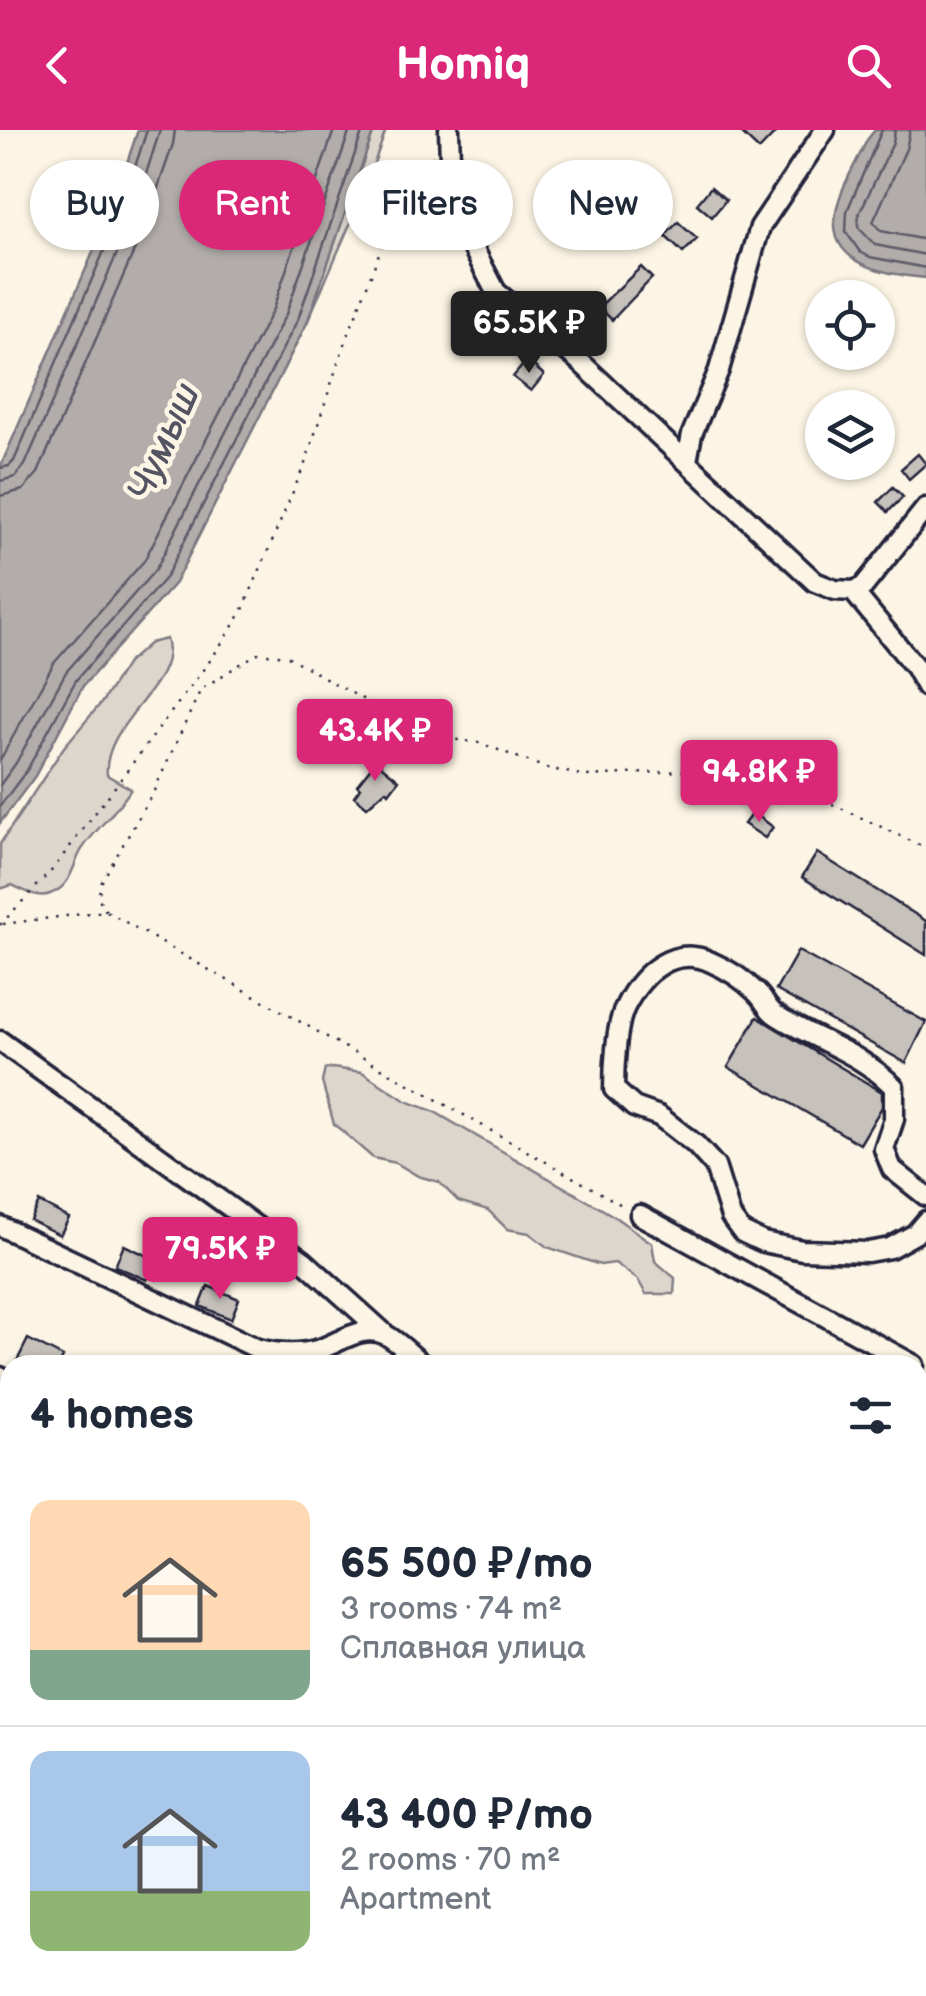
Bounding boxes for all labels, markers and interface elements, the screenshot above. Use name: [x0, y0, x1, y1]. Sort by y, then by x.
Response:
icon: back: [30, 38, 85, 93]
text: Homiq: [396, 38, 530, 93]
icon: search: [841, 38, 896, 93]
chip: Buy: [30, 160, 159, 250]
chip: Rent: [179, 160, 325, 250]
chip: Filters: [345, 160, 513, 250]
chip: New: [533, 160, 673, 250]
map controls: [805, 280, 895, 480]
button: locate: [805, 280, 895, 370]
pin: 65.5K ₽: [437, 291, 621, 376]
text: 65.5K ₽: [473, 304, 585, 343]
water label: Чумыш: [119, 377, 210, 509]
button: layers: [805, 390, 895, 480]
pin: 43.4K ₽: [283, 699, 467, 784]
text: 43.4K ₽: [319, 712, 431, 751]
pin: 94.8K ₽: [667, 740, 851, 825]
text: 94.8K ₽: [703, 753, 815, 792]
pin: 79.5K ₽: [128, 1217, 312, 1302]
text: 79.5K ₽: [165, 1230, 275, 1269]
icon: filters: [843, 1388, 898, 1443]
text: 4 homes: [30, 1390, 194, 1441]
text: 65 500 ₽/mo: [340, 1539, 593, 1590]
icon: home: [110, 1540, 230, 1660]
text: 3 rooms · 74 m²: [340, 1590, 562, 1629]
text: Сплавная улица: [340, 1629, 586, 1668]
text: 43 400 ₽/mo: [340, 1790, 593, 1841]
icon: home: [110, 1791, 230, 1911]
text: 2 rooms · 70 m²: [340, 1841, 561, 1880]
text: Apartment: [340, 1880, 491, 1919]

